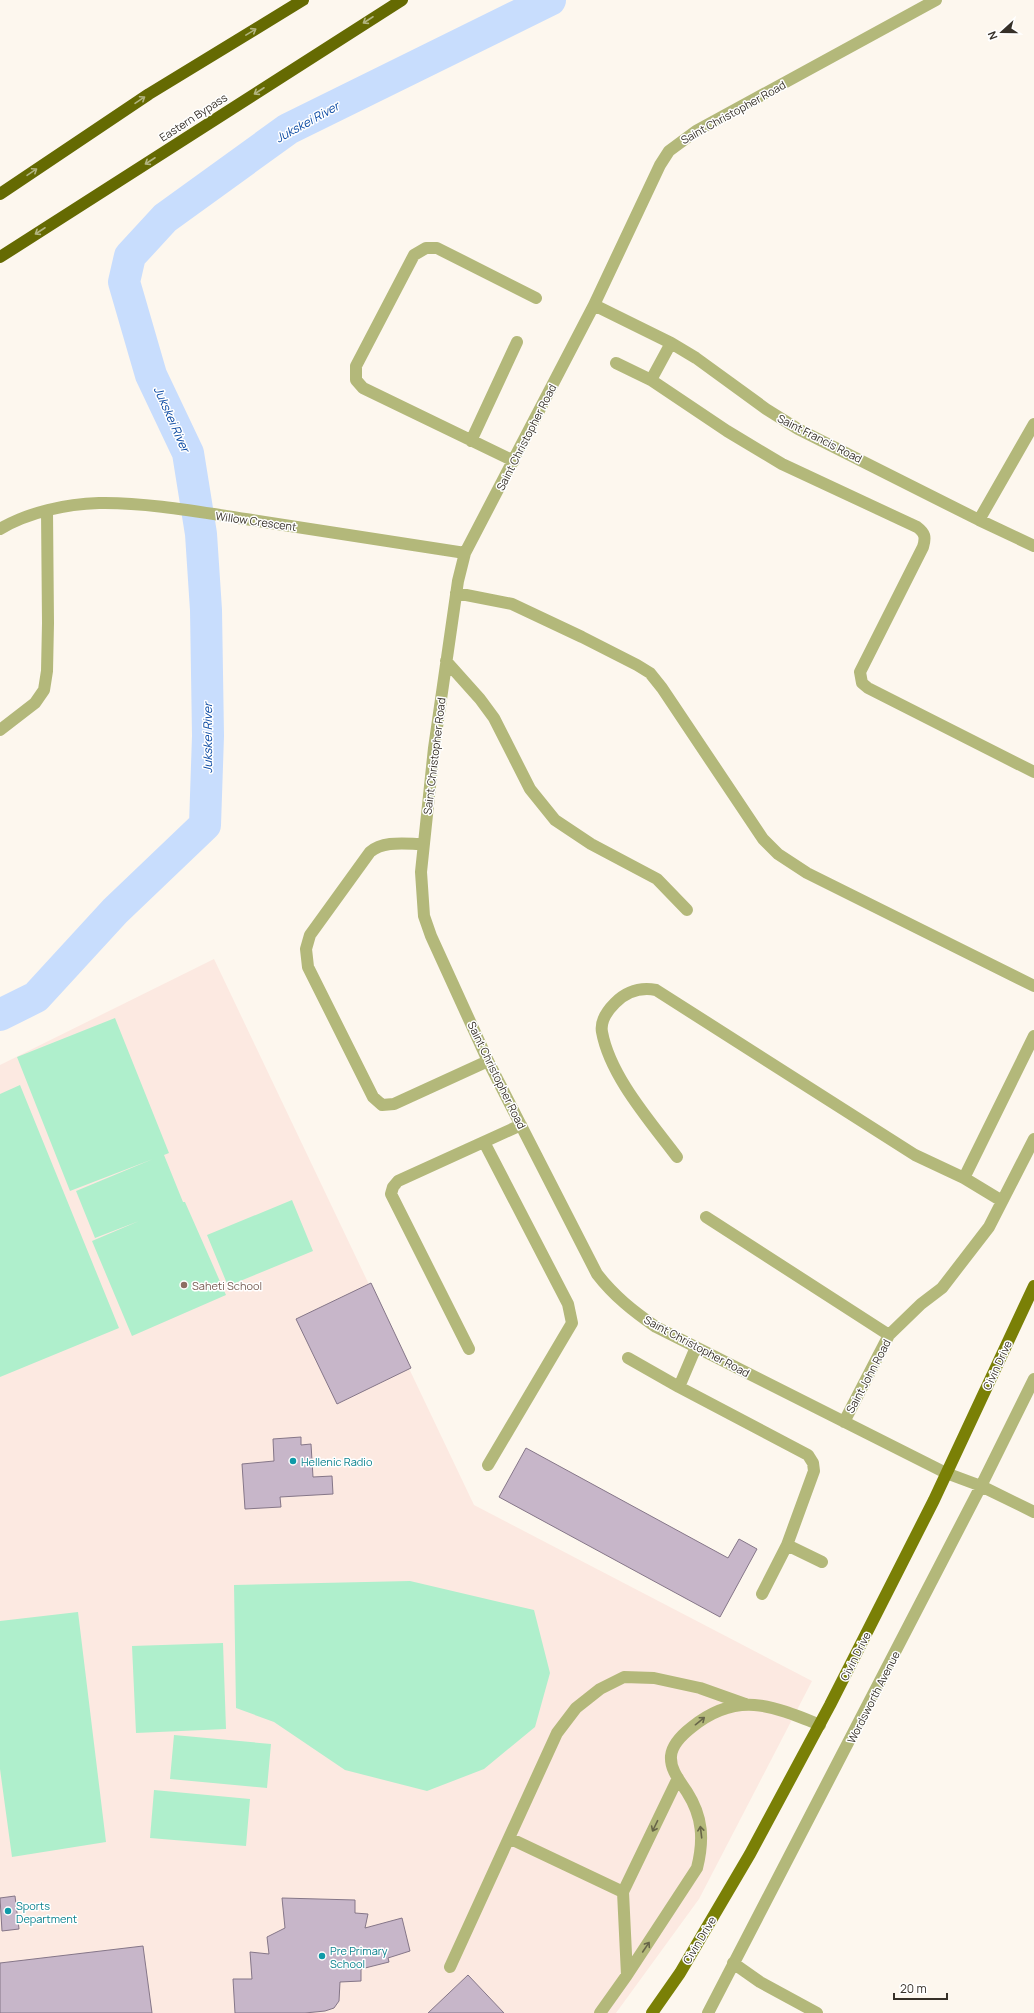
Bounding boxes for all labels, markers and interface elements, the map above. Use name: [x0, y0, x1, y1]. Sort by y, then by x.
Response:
north arrow: [982, 12, 1022, 52]
one-way arrow: [363, 16, 374, 24]
one-way arrow: [245, 27, 257, 35]
text: N: [984, 29, 1001, 42]
street label: Saint Christopher Road: [678, 77, 788, 147]
one-way arrow: [253, 87, 265, 95]
street label: Eastern Bypass: [156, 89, 230, 145]
one-way arrow: [135, 95, 146, 104]
water label: Jukskei River: [272, 97, 343, 147]
one-way arrow: [145, 157, 156, 165]
one-way arrow: [27, 168, 38, 176]
one-way arrow: [34, 228, 46, 236]
street label: Saint Christopher Road: [493, 381, 559, 493]
water label: Jukskei River: [150, 383, 195, 456]
street label: Saint Francis Road: [775, 410, 865, 466]
street label: Willow Crescent: [214, 508, 298, 534]
street label: Saint Christopher Road: [419, 697, 449, 815]
water label: Jukskei River: [199, 701, 216, 773]
street label: Saint Christopher Road: [464, 1019, 530, 1131]
place label: Saheti School: [192, 1278, 262, 1293]
marker: Saheti School: [179, 1280, 189, 1290]
street label: Saint Christopher Road: [642, 1312, 752, 1380]
street label: Saint John Road: [842, 1336, 894, 1416]
street label: Civin Drive: [979, 1337, 1015, 1392]
place label: Hellenic Radio: [301, 1454, 373, 1469]
marker: Hellenic Radio: [288, 1456, 298, 1466]
street label: Civin Drive: [836, 1628, 874, 1683]
street label: Wordsworth Avenue: [843, 1648, 903, 1746]
one-way arrow: [694, 1716, 705, 1725]
one-way arrow: [651, 1819, 658, 1831]
one-way arrow: [697, 1826, 705, 1839]
place label: Sports Department: [16, 1898, 77, 1926]
marker: Sports Department: [3, 1906, 13, 1916]
street label: Civin Drive: [679, 1913, 719, 1967]
one-way arrow: [642, 1941, 651, 1952]
place label: Pre Primary School: [330, 1943, 388, 1971]
marker: Pre Primary School: [317, 1951, 327, 1961]
scale bar: [894, 1975, 947, 2001]
text: 20 m: [900, 1980, 927, 1997]

